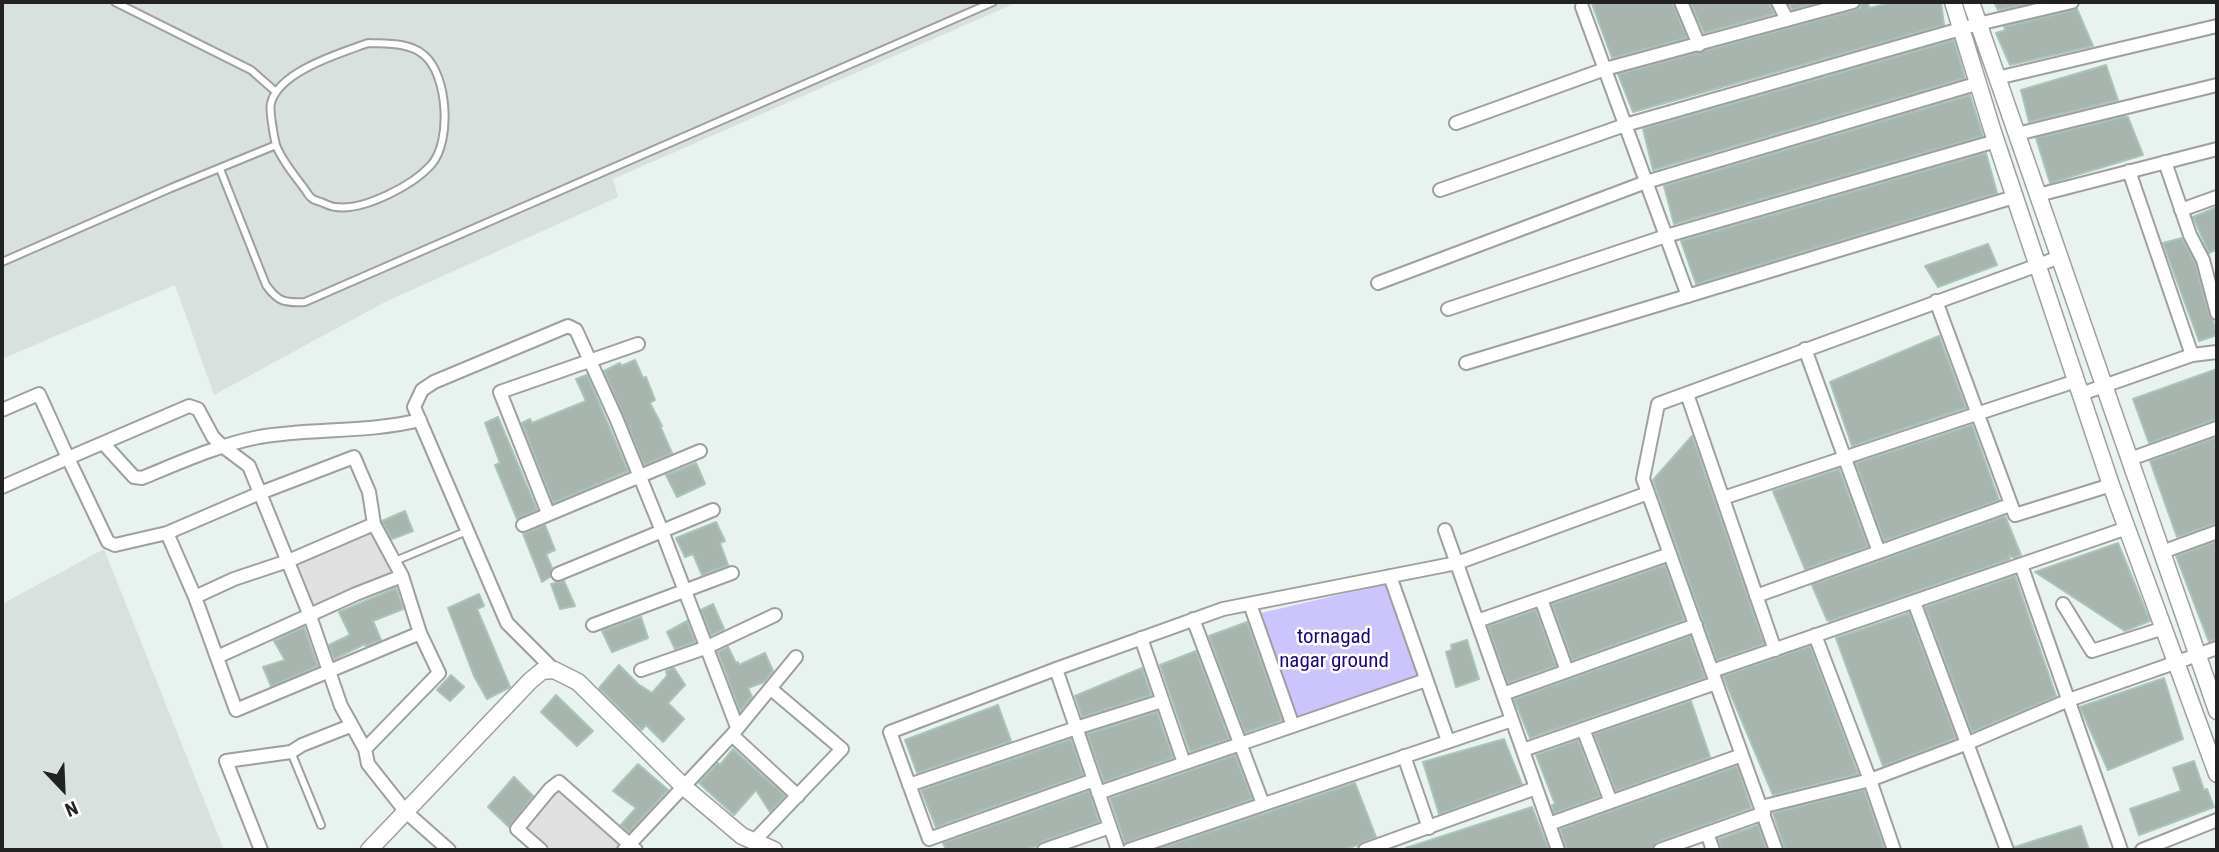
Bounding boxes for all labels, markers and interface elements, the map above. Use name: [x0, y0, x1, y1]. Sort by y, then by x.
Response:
park label: tornagad nagar ground: [1279, 625, 1389, 675]
north arrow: [28, 754, 98, 824]
text: N: [62, 796, 81, 822]

